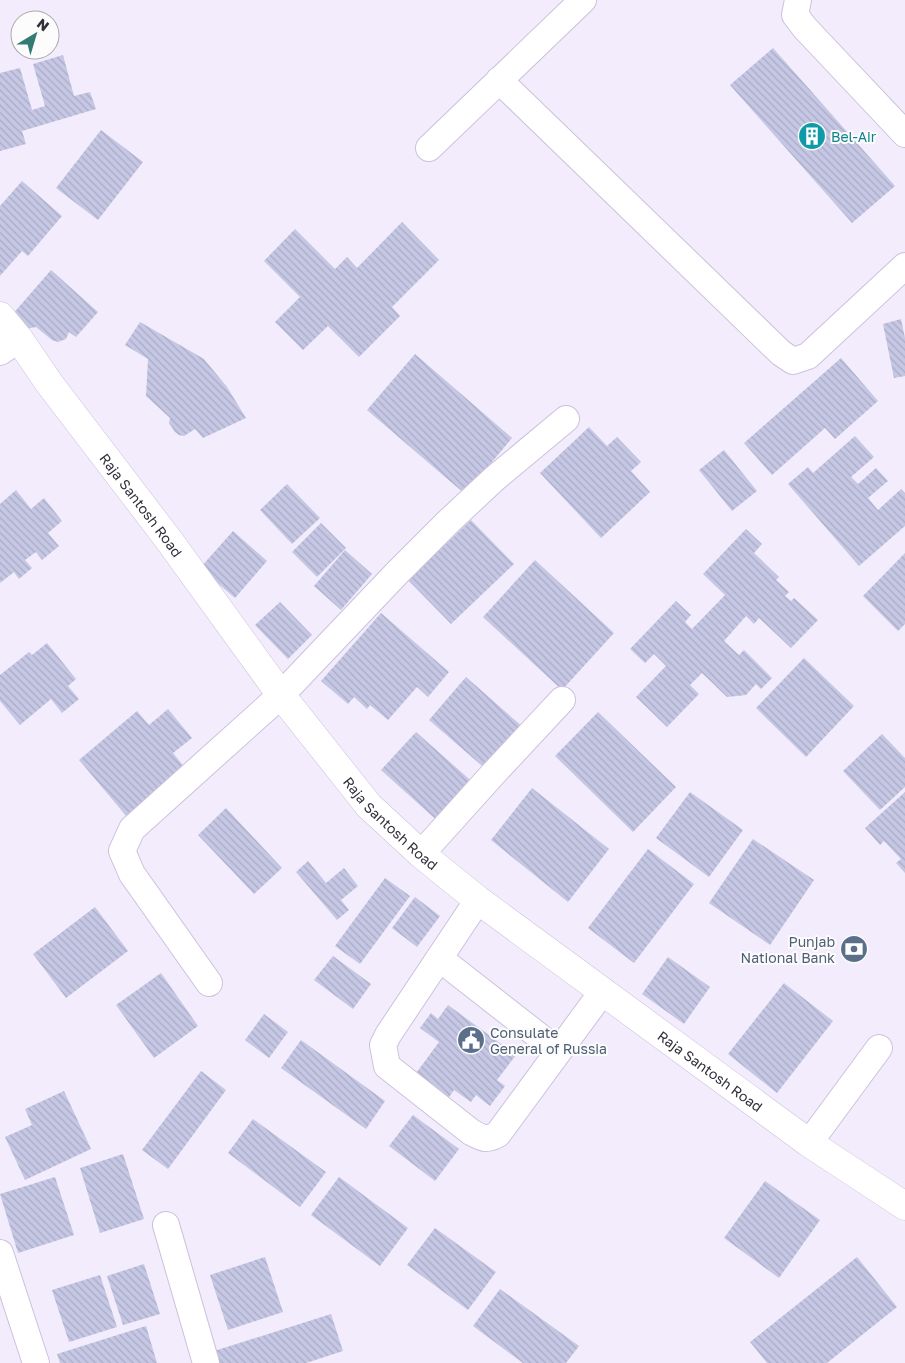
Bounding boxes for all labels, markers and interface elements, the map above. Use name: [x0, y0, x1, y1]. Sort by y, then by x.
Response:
north arrow: [10, 10, 60, 60]
text: N: [34, 14, 53, 34]
building icon: Bel-Air: [797, 121, 827, 151]
place label: Bel-Air: [831, 128, 877, 145]
street label: Raja Santosh Road: [97, 449, 186, 560]
street label: Raja Santosh Road: [340, 773, 442, 873]
place label: Punjab National Bank: [741, 933, 835, 966]
bank icon: Punjab National Bank: [839, 934, 869, 964]
place label: Consulate General of Russia: [490, 1024, 607, 1057]
public building icon: Consulate General of Russia: [456, 1025, 486, 1055]
street label: Raja Santosh Road: [655, 1027, 766, 1115]

